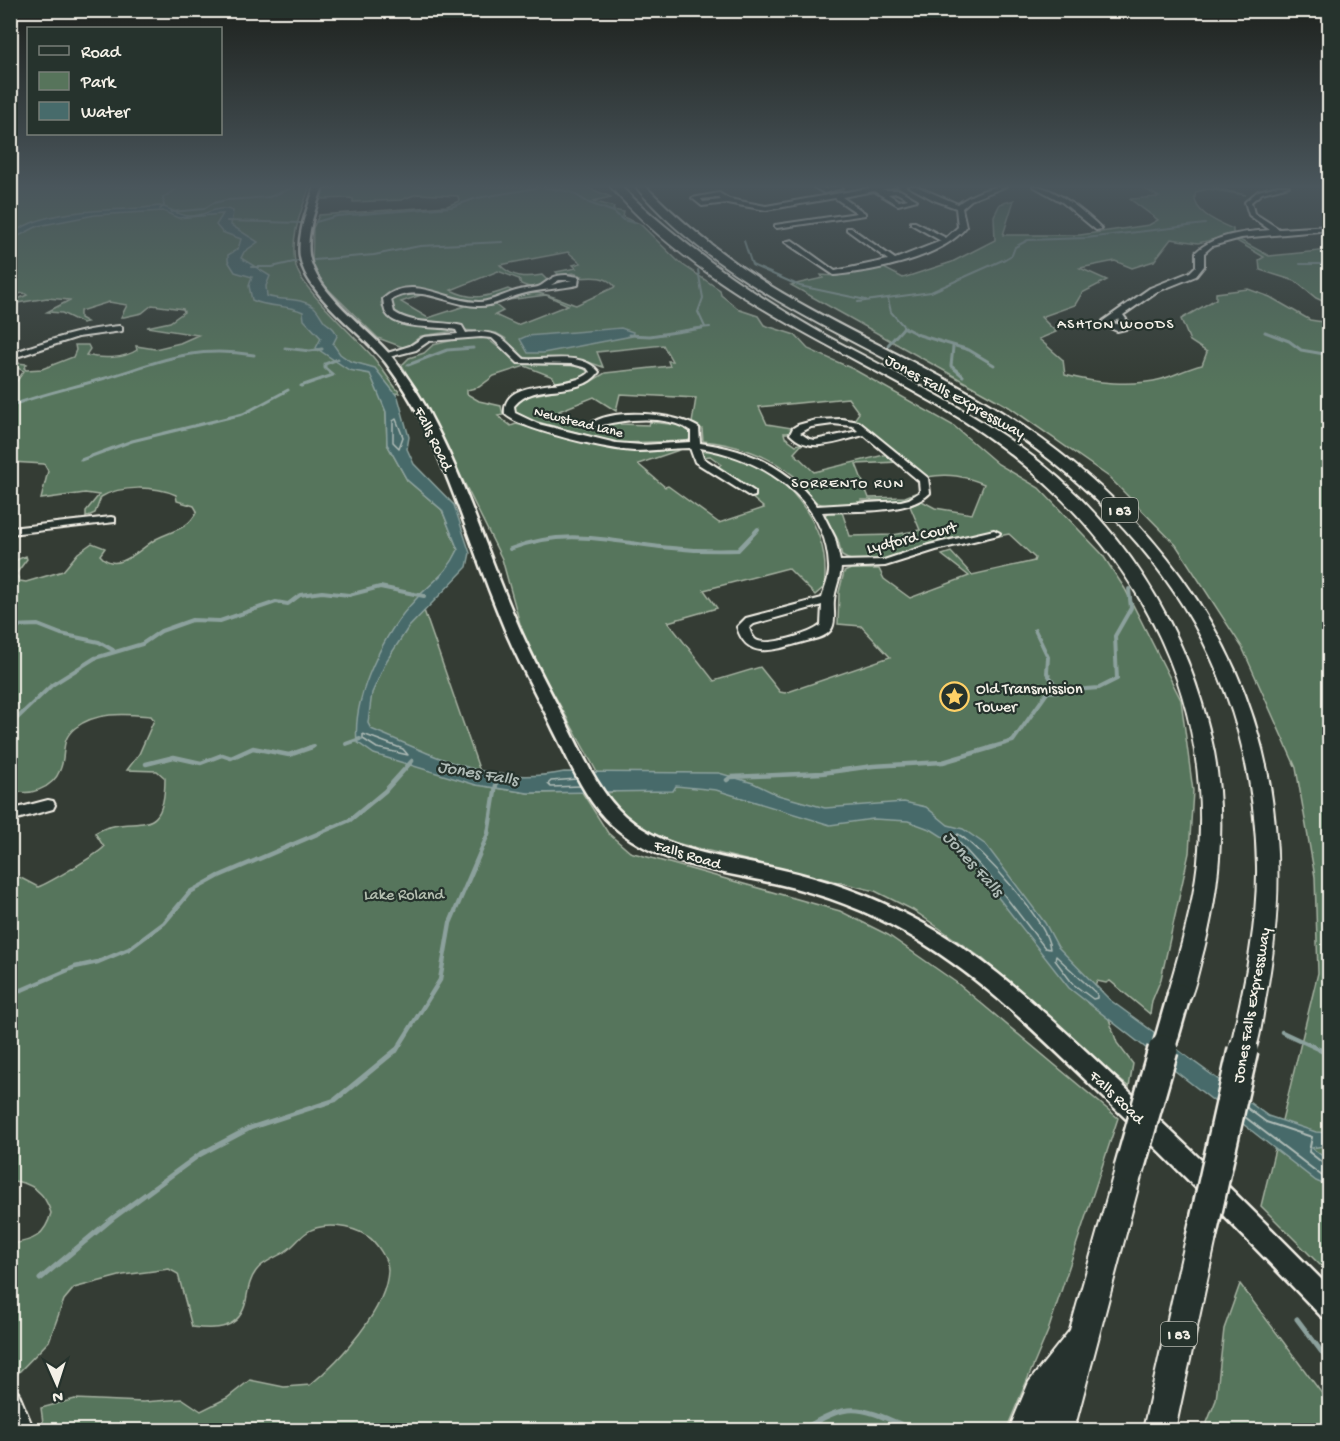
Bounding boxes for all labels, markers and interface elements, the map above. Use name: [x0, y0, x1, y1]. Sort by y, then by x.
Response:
legend: [27, 27, 222, 135]
text: Road: [81, 43, 122, 64]
text: Park: [80, 73, 117, 94]
text: Water: [81, 103, 131, 124]
district label: ASHTON WOODS: [1057, 316, 1175, 334]
street label: Jones Falls Expressway: [881, 352, 1028, 445]
street label: Falls Road: [408, 404, 456, 476]
street label: Newstead Lane: [532, 404, 626, 443]
district label: SORRENTO RUN: [791, 475, 905, 493]
road number: I 83: [1102, 498, 1138, 522]
street label: Lydford Court: [865, 519, 960, 560]
place icon: Old Transmission Tower: [939, 680, 971, 712]
place label: Old Transmission Tower: [975, 681, 1083, 718]
water label: Jones Falls: [436, 757, 522, 792]
water label: Jones Falls: [937, 827, 1009, 904]
street label: Falls Road: [650, 837, 724, 876]
park label: Lake Roland: [364, 887, 446, 906]
street label: Jones Falls Expressway: [1230, 926, 1276, 1085]
street label: Falls Road: [1084, 1067, 1148, 1130]
road number: I 83: [1161, 1322, 1197, 1346]
north arrow: [27, 1354, 87, 1414]
text: N: [51, 1386, 63, 1405]

